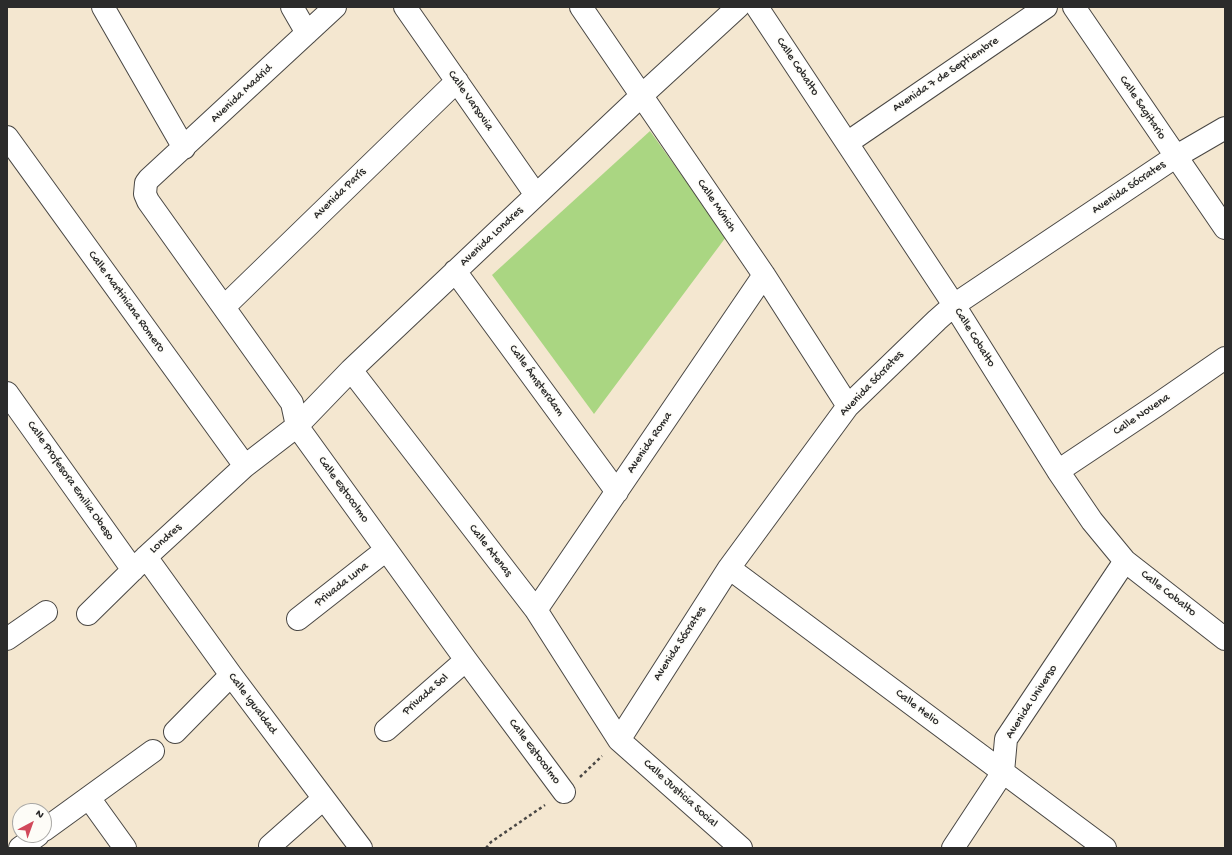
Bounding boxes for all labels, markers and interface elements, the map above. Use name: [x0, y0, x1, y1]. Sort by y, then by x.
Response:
street label: Avenida 7 de Septiembre: [890, 34, 1002, 116]
street label: Calle Cobalto: [772, 35, 822, 99]
street label: Avenida Madrid: [208, 62, 276, 126]
street label: Calle Varsovia: [444, 68, 496, 134]
street label: Calle Sagitario: [1115, 73, 1169, 143]
street label: Avenida Sócrates: [1089, 158, 1169, 218]
street label: Avenida París: [311, 165, 369, 223]
street label: Calle Múnich: [693, 177, 739, 235]
street label: Avenida Londres: [457, 204, 527, 270]
street label: Calle Martiniana Romero: [84, 248, 168, 356]
street label: Calle Cobalto: [950, 306, 998, 370]
street label: Calle Ámsterdam: [505, 342, 567, 420]
street label: Avenida Sócrates: [837, 348, 907, 420]
street label: Calle Novena: [1111, 391, 1173, 439]
street label: Avenida Roma: [624, 410, 676, 476]
street label: Calle Profesora Emilia Obeso: [23, 418, 117, 544]
street label: Calle Estocolmo: [314, 454, 372, 526]
street label: Londres: [147, 521, 185, 557]
street label: Calle Atenas: [465, 522, 515, 580]
street label: Privada Luna: [312, 560, 372, 610]
street label: Calle Cobalto: [1137, 568, 1199, 620]
street label: Avenida Sócrates: [651, 604, 709, 684]
street label: Avenida Universo: [1003, 662, 1061, 742]
street label: Calle Igualdad: [224, 671, 280, 737]
street label: Privada Sol: [400, 671, 452, 719]
street label: Calle Helio: [892, 687, 942, 729]
street label: Calle Estocolmo: [505, 716, 563, 788]
street label: Calle Justicia Social: [640, 757, 720, 831]
north arrow: [12, 803, 52, 843]
text: N: [33, 808, 46, 822]

